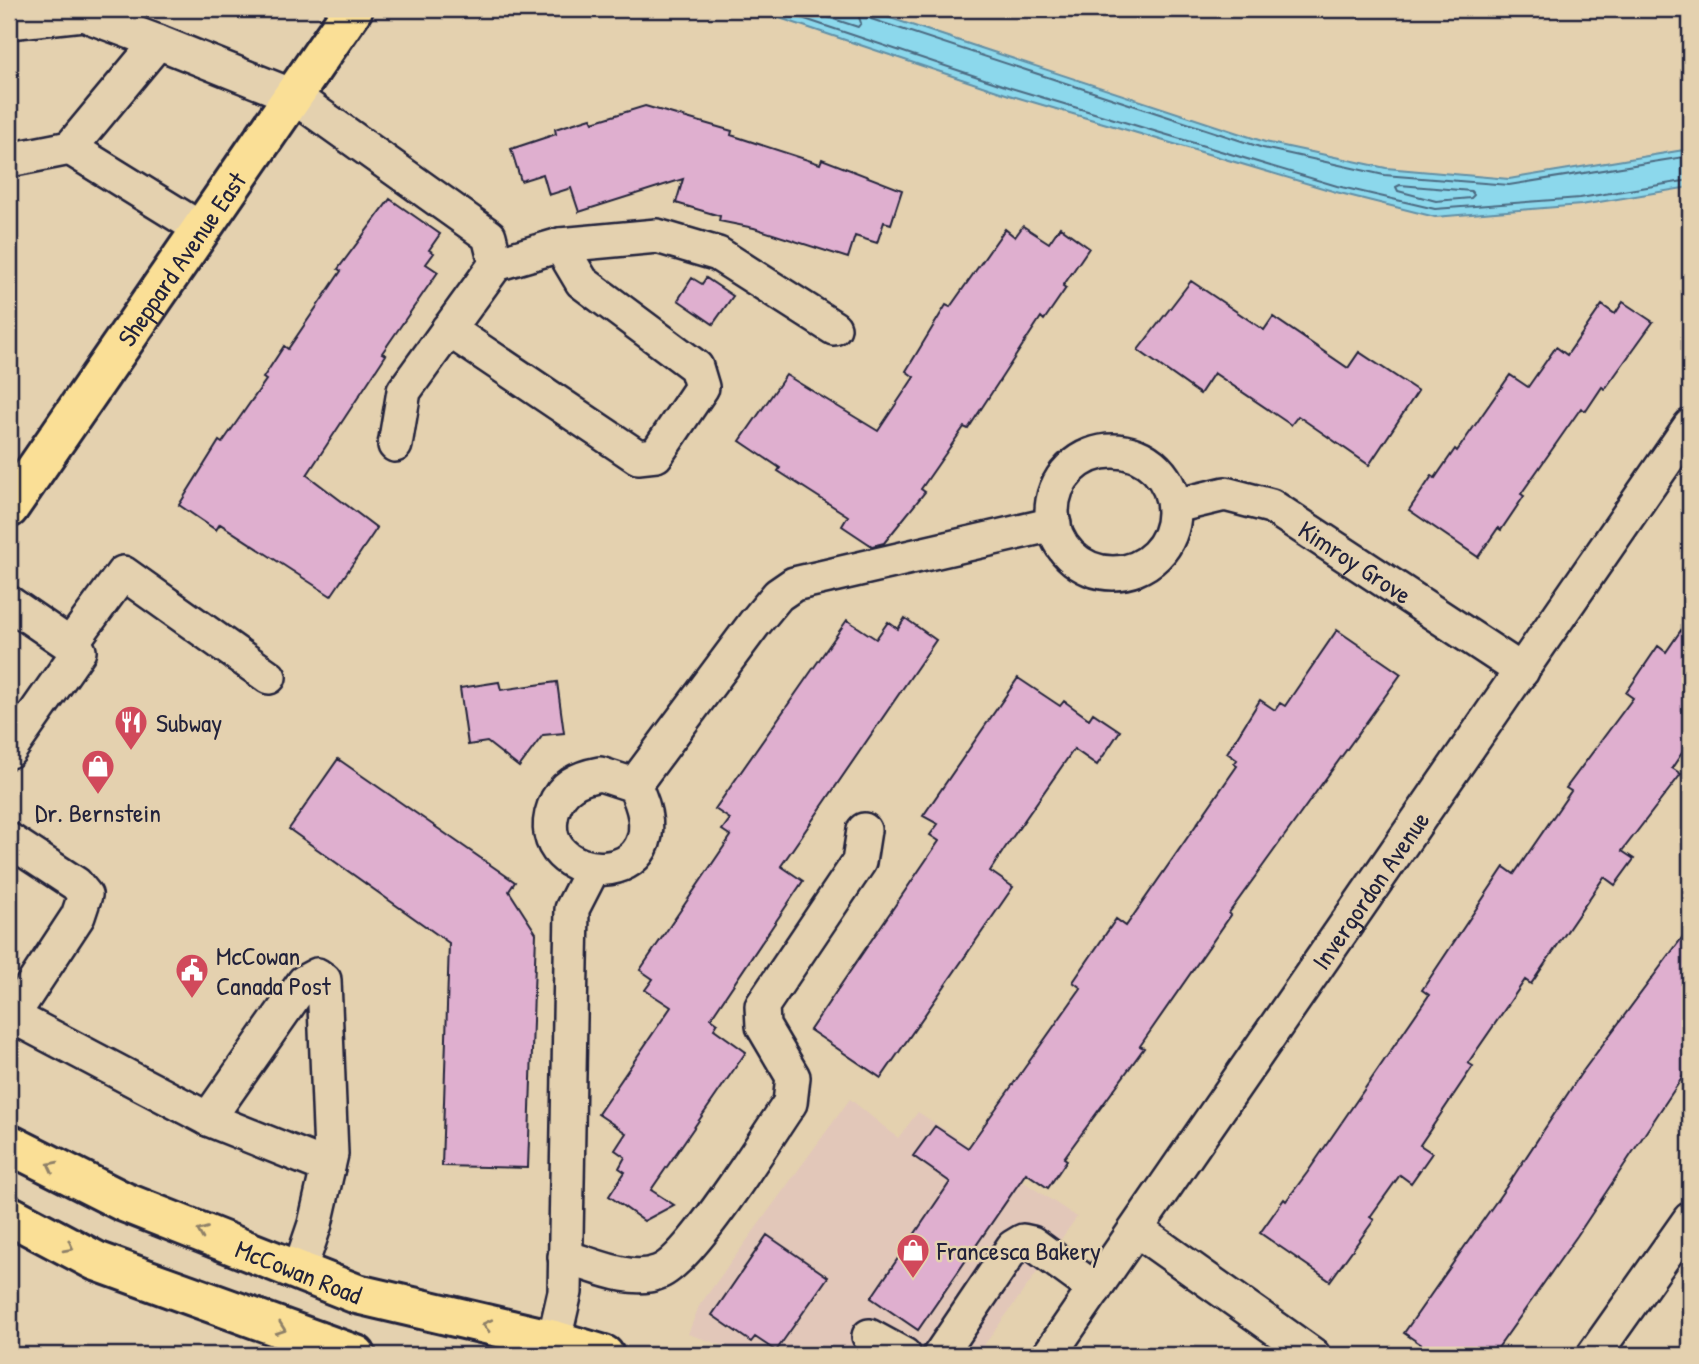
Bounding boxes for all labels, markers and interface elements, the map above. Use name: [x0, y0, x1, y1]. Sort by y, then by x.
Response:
street label: Sheppard Avenue East: [109, 164, 254, 353]
street label: Kimroy Grove: [1292, 512, 1419, 611]
restaurant icon: Subway: [112, 703, 150, 752]
place label: Subway: [156, 705, 222, 740]
shop icon: Dr. Bernstein: [79, 747, 117, 796]
place label: Dr. Bernstein: [35, 795, 161, 830]
street label: Invergordon Avenue: [1303, 804, 1437, 976]
place label: McCowan Canada Post: [216, 938, 332, 1003]
public building icon: McCowan Canada Post: [173, 951, 211, 1000]
one-way arrow: [47, 1160, 59, 1174]
one-way arrow: [196, 1227, 208, 1241]
street label: McCowan Road: [231, 1230, 367, 1312]
shop icon: Francesca Bakery: [894, 1231, 932, 1280]
place label: Francesca Bakery: [936, 1233, 1101, 1268]
one-way arrow: [62, 1239, 74, 1253]
one-way arrow: [481, 1318, 493, 1333]
one-way arrow: [275, 1321, 287, 1335]

